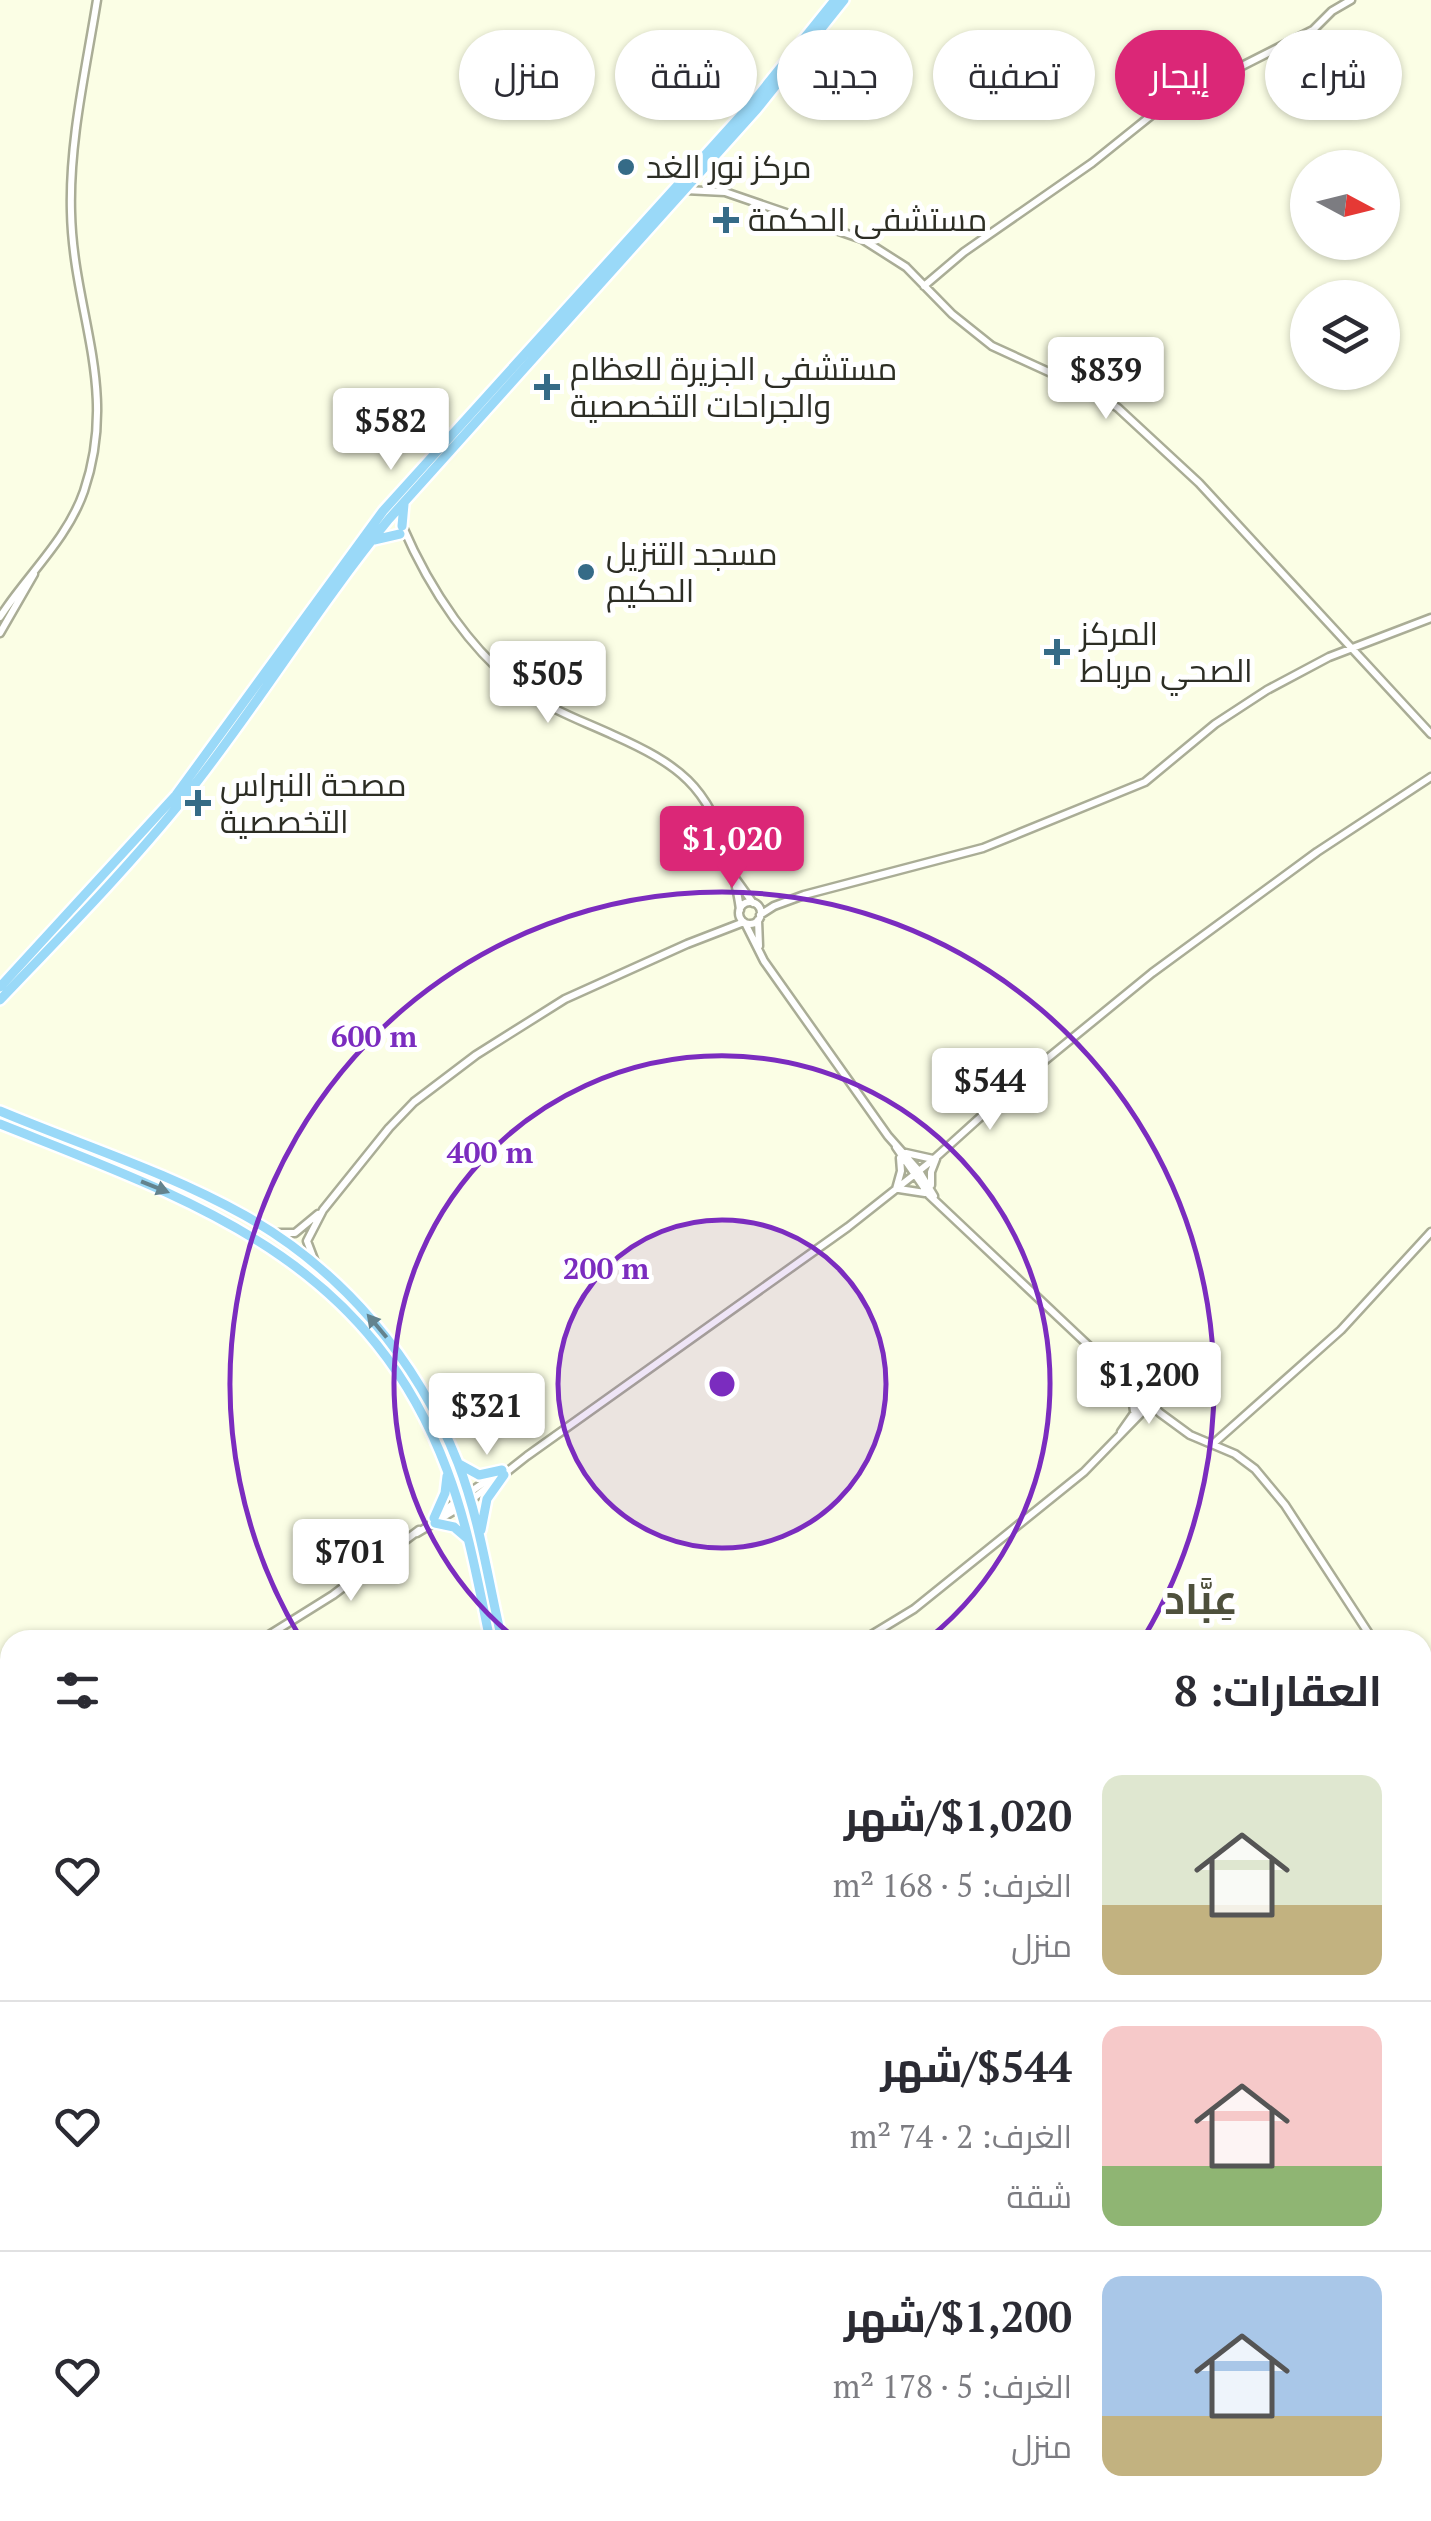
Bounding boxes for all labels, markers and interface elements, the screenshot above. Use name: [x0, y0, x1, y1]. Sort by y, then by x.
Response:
chip: منزل: [459, 30, 595, 120]
chip: شقة: [615, 30, 757, 120]
chip: جديد: [777, 30, 913, 120]
chip: تصفية: [933, 30, 1095, 120]
chip: إيجار: [1115, 30, 1245, 120]
chip: شراء: [1265, 30, 1402, 120]
place label: مركز نور الغد: [646, 145, 812, 187]
north arrow: [1290, 150, 1400, 260]
map controls: [1290, 150, 1400, 390]
marker: مركز نور الغد: [615, 156, 637, 178]
place label: مستشفى الحكمة: [748, 198, 987, 240]
marker: مستشفى الحكمة: [713, 207, 739, 233]
button: layers: [1290, 280, 1400, 390]
pin: $839: [1047, 337, 1165, 422]
place label: مستشفى الجزيرة للعظام والجراحات التخصصية: [570, 347, 897, 426]
text: $839: [1070, 348, 1142, 390]
marker: مستشفى الجزيرة للعظام والجراحات التخصصية: [534, 374, 560, 400]
pin: $582: [332, 388, 450, 473]
text: $582: [355, 399, 427, 441]
place label: مسجد التنزيل الحكيم: [606, 532, 778, 613]
marker: مسجد التنزيل الحكيم: [575, 561, 597, 583]
place label: المركز الصحي مرباط: [1078, 612, 1253, 696]
marker: المركز الصحي مرباط: [1044, 639, 1070, 665]
pin: $505: [489, 641, 607, 726]
text: $505: [512, 652, 584, 694]
place label: مصحة النبراس التخصصية: [220, 763, 407, 842]
marker: مصحة النبراس التخصصية: [185, 790, 211, 816]
pin: $1,020: [651, 806, 813, 891]
text: $1,020: [682, 817, 782, 859]
text: 600 m: [331, 1016, 418, 1056]
pin: $544: [931, 1048, 1049, 1133]
text: $544: [954, 1059, 1026, 1101]
text: 400 m: [447, 1132, 534, 1172]
one-way arrow: [141, 1179, 171, 1195]
text: 200 m: [563, 1248, 650, 1288]
one-way arrow: [367, 1313, 388, 1338]
pin: $1,200: [1068, 1342, 1230, 1427]
text: $1,200: [1099, 1353, 1199, 1395]
centre of rings: [704, 1366, 740, 1402]
pin: $321: [428, 1373, 546, 1458]
text: $321: [451, 1384, 523, 1426]
pin: $701: [292, 1519, 410, 1604]
text: $701: [315, 1530, 387, 1572]
district label: عِبَّاد: [1164, 1570, 1238, 1626]
text: العقارات: 8: [1174, 1662, 1382, 1718]
icon: filters: [50, 1663, 105, 1718]
text: $1,020/شهر: [844, 1787, 1072, 1843]
icon: home: [1182, 1815, 1302, 1935]
icon: heart: [50, 1848, 105, 1903]
text: الغرف: 5 · 168 m²: [833, 1864, 1072, 1906]
text: منزل: [1011, 1924, 1072, 1966]
text: $544/شهر: [880, 2038, 1072, 2094]
icon: home: [1182, 2066, 1302, 2186]
icon: heart: [50, 2099, 105, 2154]
text: الغرف: 2 · 74 m²: [850, 2115, 1072, 2157]
text: شقة: [1007, 2175, 1072, 2217]
text: $1,200/شهر: [844, 2288, 1072, 2344]
icon: home: [1182, 2316, 1302, 2436]
icon: heart: [50, 2349, 105, 2404]
text: الغرف: 5 · 178 m²: [833, 2365, 1072, 2407]
text: منزل: [1011, 2425, 1072, 2467]

